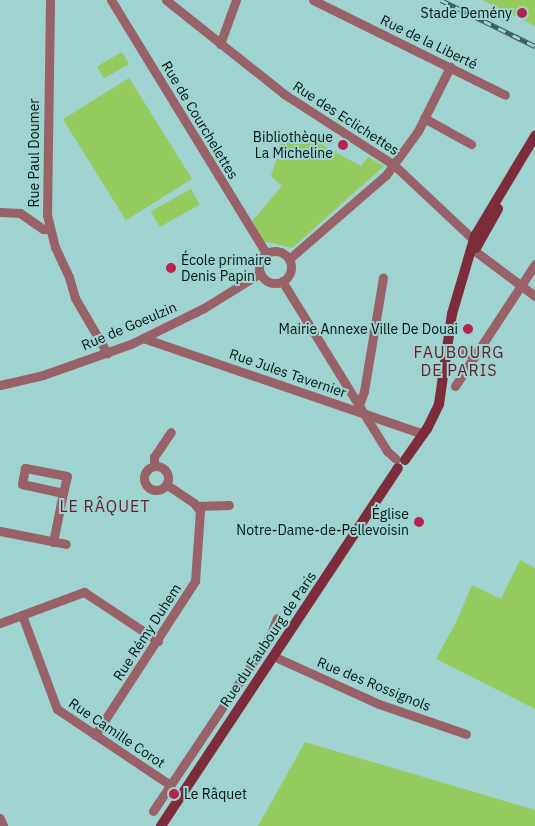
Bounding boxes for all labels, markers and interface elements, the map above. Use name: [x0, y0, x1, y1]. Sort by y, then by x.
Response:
place label: Stade Demény: [421, 5, 512, 21]
marker: Stade Demény: [516, 7, 528, 19]
street label: Rue de la Liberté: [378, 11, 480, 73]
street label: Rue de Courchelettes: [158, 58, 242, 182]
street label: Rue des Eclichettes: [290, 77, 402, 159]
street label: Rue Paul Doumer: [26, 98, 42, 208]
place label: Bibliothèque La Micheline: [253, 129, 333, 162]
marker: Bibliothèque La Micheline: [337, 139, 349, 151]
place label: École primaire Denis Papin: [181, 252, 271, 284]
marker: École primaire Denis Papin: [165, 262, 177, 274]
street label: Rue de Goeulzin: [79, 298, 179, 354]
place label: Mairie Annexe Ville De Douai: [279, 321, 458, 337]
marker: Mairie Annexe Ville De Douai: [462, 323, 474, 335]
district label: FAUBOURG DE PARIS: [413, 342, 505, 380]
street label: Rue Jules Tavernier: [227, 345, 349, 401]
district label: LE RÂQUET: [58, 496, 152, 516]
place label: Église Notre-Dame-de-Pellevoisin: [236, 506, 409, 538]
marker: Église Notre-Dame-de-Pellevoisin: [413, 516, 425, 528]
street label: Rue du Faubourg de Paris: [216, 568, 320, 710]
street label: Rue Rémy Duhem: [109, 580, 185, 684]
street label: Rue des Rossignols: [315, 653, 433, 715]
street label: Rue Camille Corot: [66, 695, 168, 771]
place label: Le Râquet: [184, 786, 247, 802]
marker: Le Râquet: [168, 788, 180, 800]

